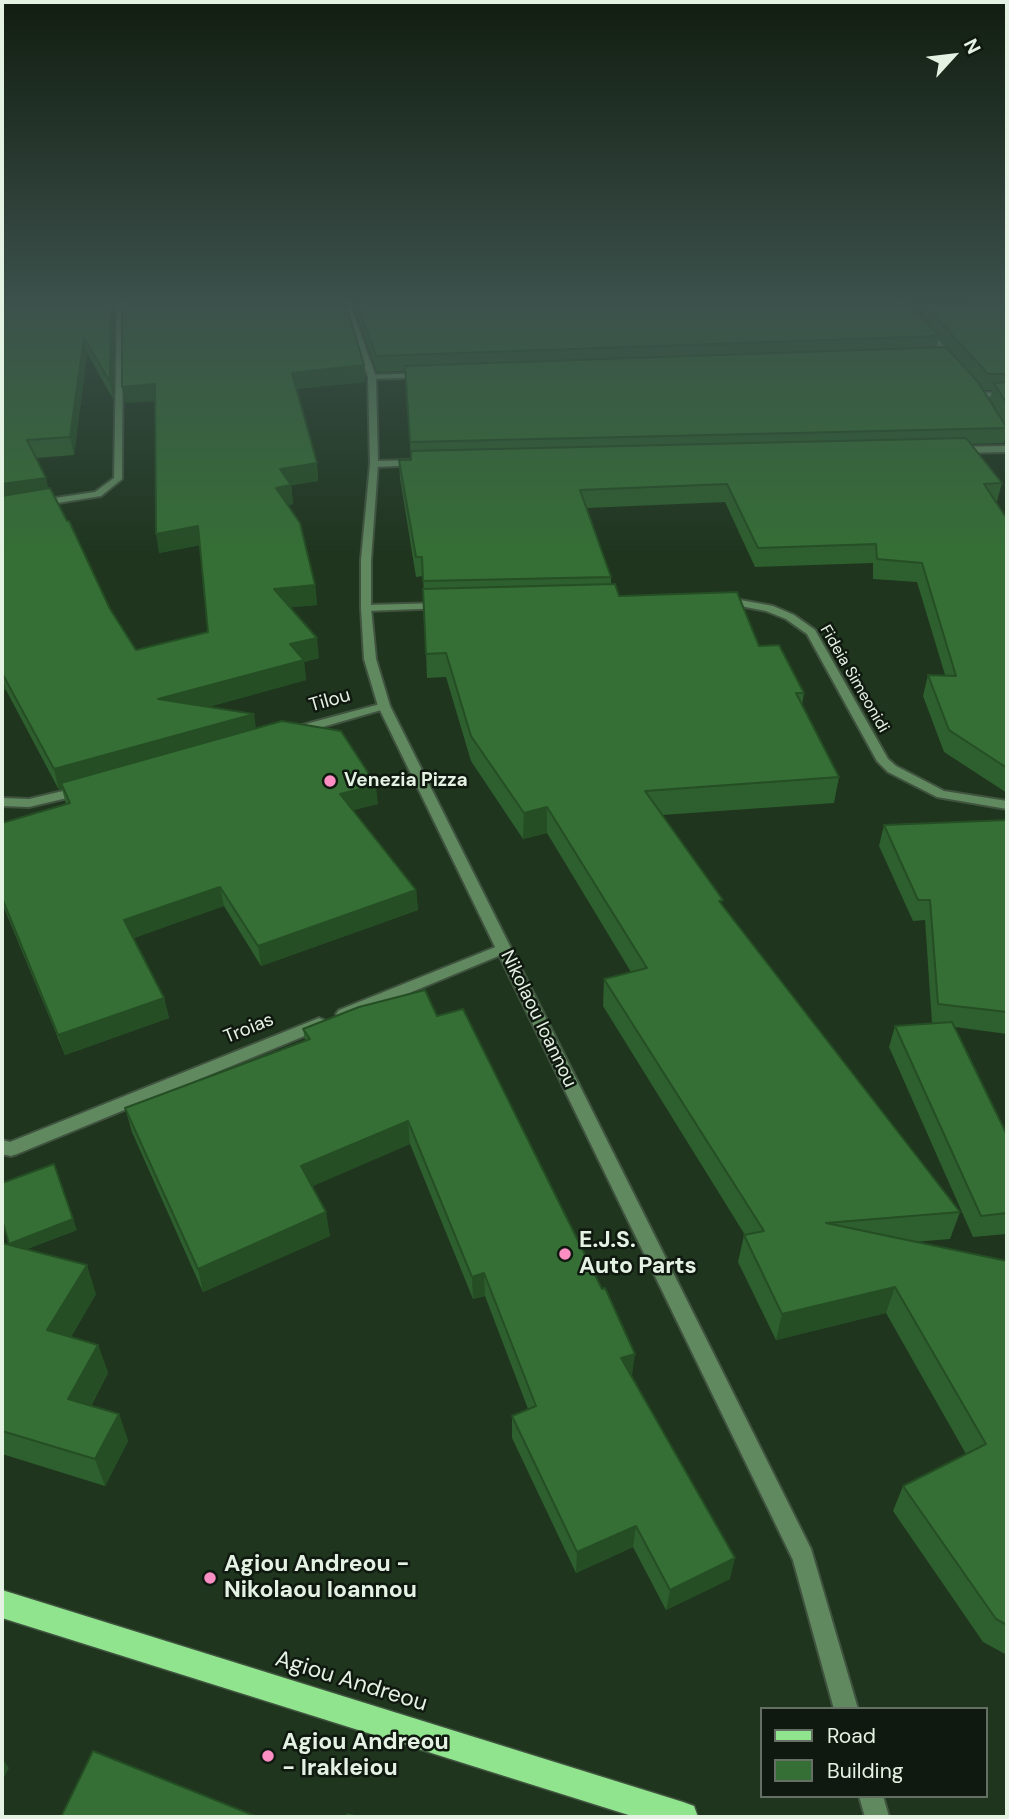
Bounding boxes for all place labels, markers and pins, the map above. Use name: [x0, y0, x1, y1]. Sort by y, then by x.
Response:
place label: Venezia Pizza: [344, 770, 468, 792]
marker: Venezia Pizza: [322, 773, 338, 789]
place label: E.J.S. Auto Parts: [579, 1227, 697, 1281]
marker: E.J.S. Auto Parts: [557, 1246, 573, 1262]
place label: Agiou Andreou - Nikolaou Ioannou: [224, 1551, 417, 1605]
marker: Agiou Andreou - Nikolaou Ioannou: [202, 1570, 218, 1586]
place label: Agiou Andreou - Irakleiou: [282, 1729, 449, 1783]
marker: Agiou Andreou - Irakleiou: [260, 1748, 276, 1764]

